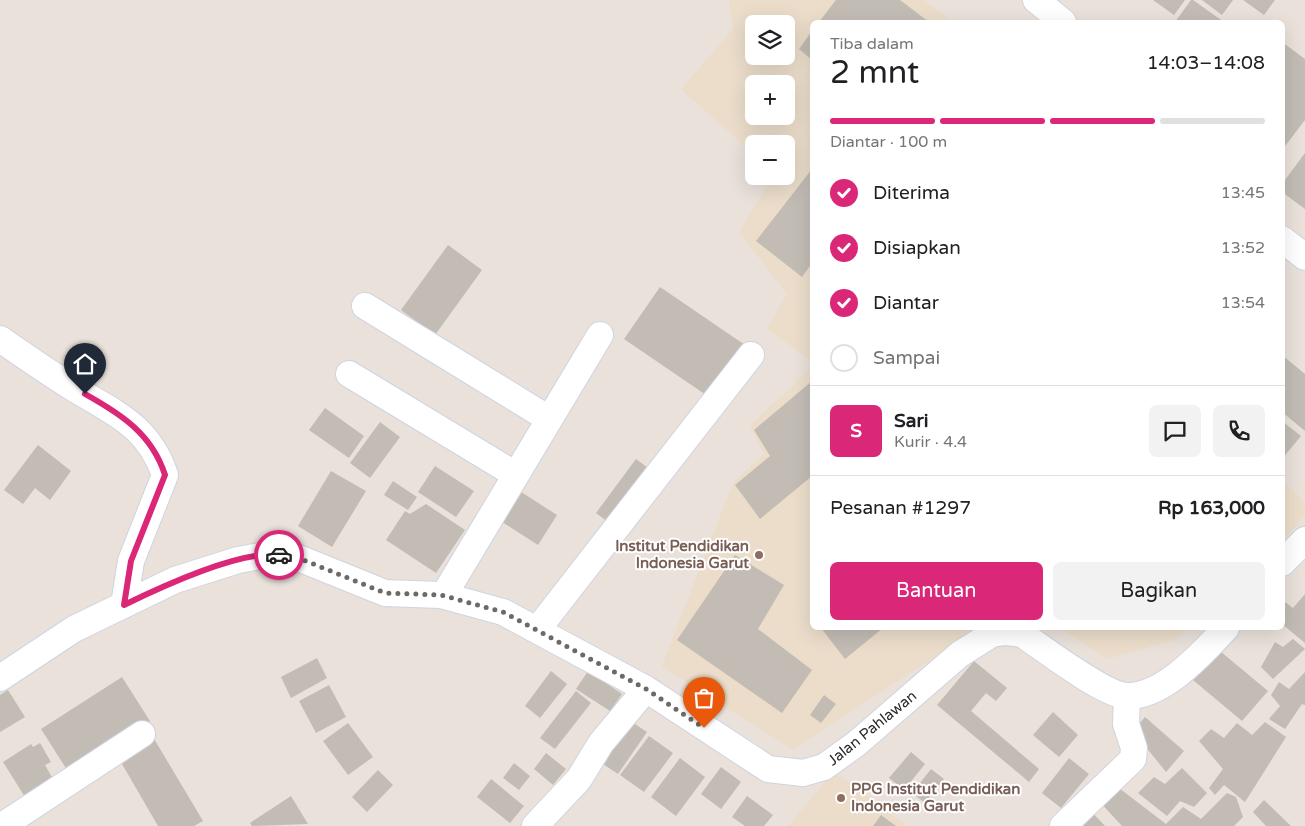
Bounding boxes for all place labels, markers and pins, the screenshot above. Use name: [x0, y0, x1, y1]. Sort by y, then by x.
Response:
pin: [64, 343, 106, 394]
place label: Institut Pendidikan Indonesia Garut: [615, 537, 749, 572]
marker: Institut Pendidikan Indonesia Garut: [753, 549, 765, 561]
pin: [683, 677, 725, 728]
place label: PPG Institut Pendidikan Indonesia Garut: [851, 780, 1020, 815]
marker: PPG Institut Pendidikan Indonesia Garut: [835, 792, 847, 804]

